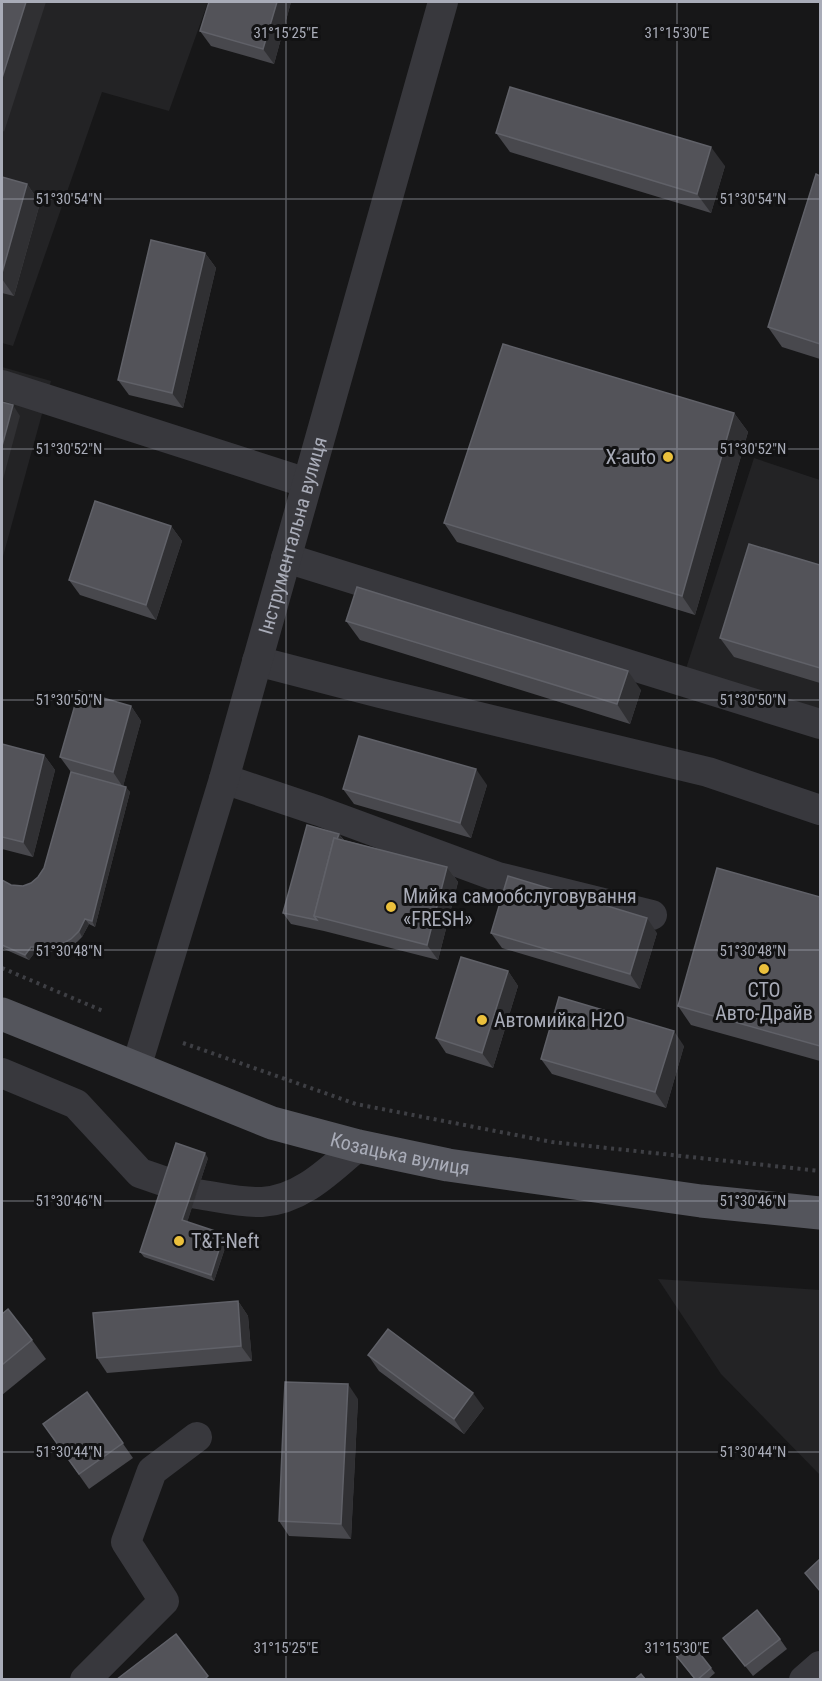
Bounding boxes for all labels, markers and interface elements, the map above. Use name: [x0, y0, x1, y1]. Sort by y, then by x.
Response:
text: 31°15'25"E: [254, 24, 318, 42]
text: 31°15'30"E: [645, 24, 709, 42]
text: 51°30'54"N: [36, 190, 102, 208]
text: 51°30'54"N: [720, 190, 786, 208]
street label: Інструментальна вулиця: [253, 434, 332, 637]
text: 51°30'52"N: [36, 440, 102, 458]
text: 51°30'52"N: [720, 440, 786, 458]
place label: X-auto: [605, 445, 656, 469]
marker: X-auto: [661, 450, 675, 464]
text: 51°30'50"N: [36, 691, 102, 709]
text: 51°30'50"N: [720, 691, 786, 709]
place label: Мийка самообслуговування «FRESH»: [403, 884, 637, 931]
marker: Мийка самообслуговування «FRESH»: [384, 900, 398, 914]
text: 51°30'48"N: [36, 942, 102, 960]
text: 51°30'48"N: [720, 942, 786, 960]
marker: СТО Авто-Драйв: [757, 962, 771, 976]
place label: СТО Авто-Драйв: [715, 978, 813, 1025]
place label: Автомийка H2O: [494, 1008, 625, 1032]
marker: Автомийка H2O: [475, 1013, 489, 1027]
street label: Козацька вулиця: [328, 1127, 471, 1180]
text: 51°30'46"N: [36, 1192, 102, 1210]
text: 51°30'46"N: [720, 1192, 786, 1210]
place label: T&T-Neft: [191, 1229, 259, 1253]
marker: T&T-Neft: [172, 1234, 186, 1248]
text: 51°30'44"N: [36, 1443, 102, 1461]
text: 51°30'44"N: [720, 1443, 786, 1461]
text: 31°15'25"E: [254, 1639, 318, 1657]
text: 31°15'30"E: [645, 1639, 709, 1657]

